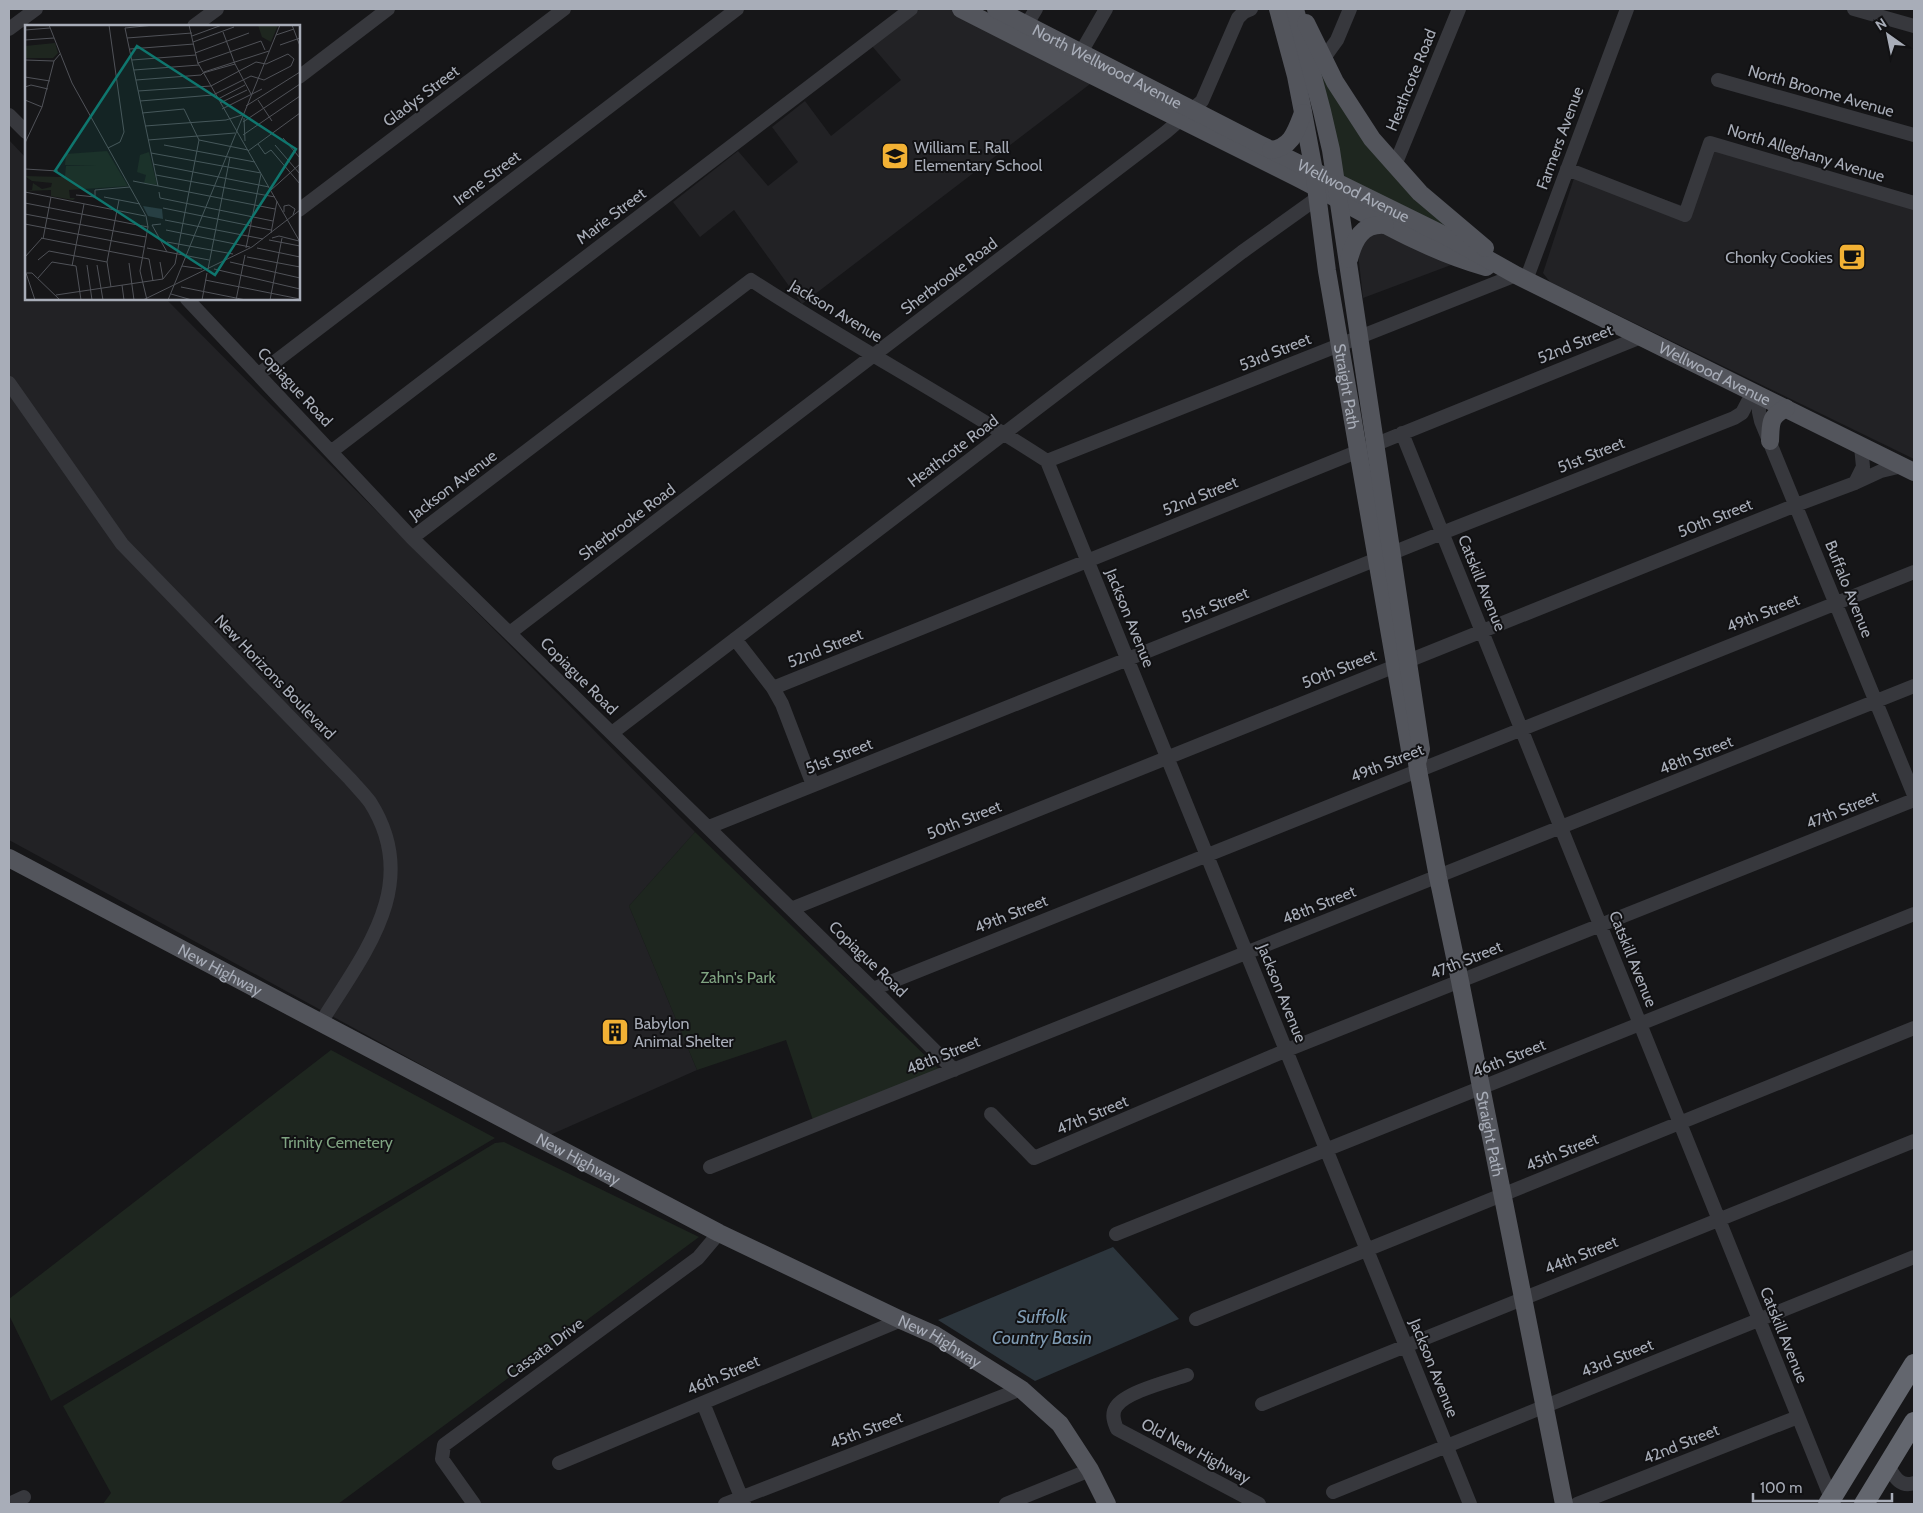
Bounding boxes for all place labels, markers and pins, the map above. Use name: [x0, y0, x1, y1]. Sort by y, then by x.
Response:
place label: William E. Rall Elementary School: [914, 138, 1042, 175]
school or university icon: William E. Rall Elementary School: [880, 141, 910, 171]
cafe icon: Chonky Cookies: [1837, 242, 1867, 272]
place label: Chonky Cookies: [1725, 248, 1833, 267]
place label: Babylon Animal Shelter: [634, 1014, 735, 1051]
building icon: Babylon Animal Shelter: [600, 1017, 630, 1047]

